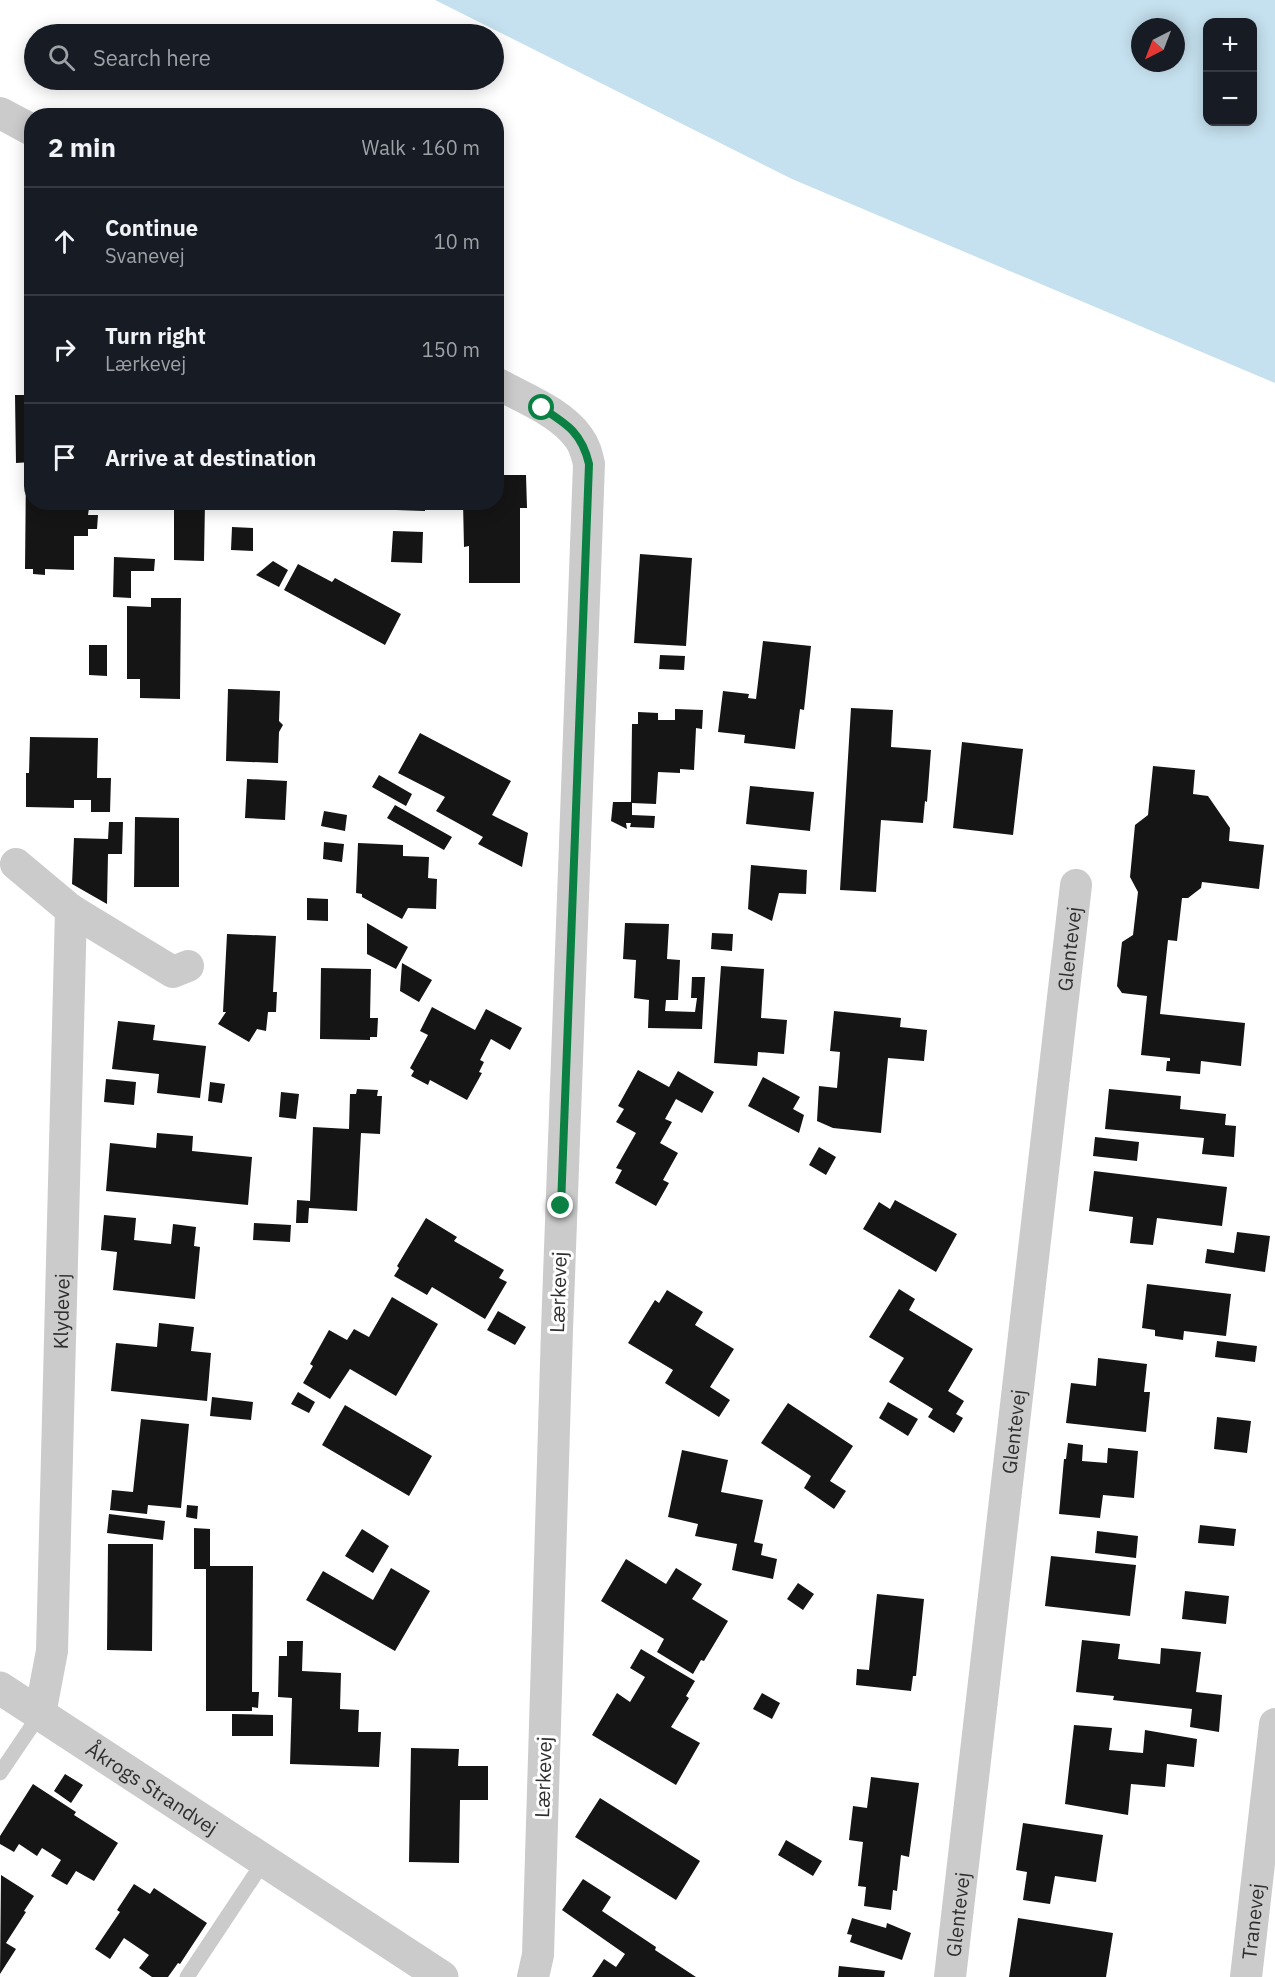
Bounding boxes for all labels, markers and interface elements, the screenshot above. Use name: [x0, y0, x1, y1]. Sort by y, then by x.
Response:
north arrow: [1131, 18, 1185, 72]
map controls: [1203, 18, 1257, 126]
button: +: [1203, 18, 1257, 72]
search box: [24, 24, 504, 90]
icon: search: [45, 41, 78, 74]
text: Search here: [93, 43, 211, 72]
button: −: [1203, 72, 1257, 126]
text: 2 min: [48, 130, 116, 164]
text: Walk · 160 m: [362, 134, 480, 161]
text: Continue: [105, 213, 198, 242]
icon: ahead: [48, 225, 81, 258]
text: 10 m: [434, 228, 480, 255]
text: Svanevej: [105, 242, 185, 269]
text: Turn right: [105, 321, 206, 350]
icon: right: [48, 333, 81, 366]
text: 150 m: [422, 336, 480, 363]
text: Lærkevej: [105, 350, 186, 377]
route start: [528, 394, 554, 420]
icon: arrive: [48, 441, 81, 474]
text: Arrive at destination: [105, 443, 316, 472]
street label: Glentevej: [1050, 905, 1087, 993]
route end: [547, 1192, 573, 1218]
street label: Lærkevej: [543, 1251, 573, 1333]
street label: Klydevej: [46, 1273, 75, 1350]
street label: Glentevej: [995, 1388, 1031, 1475]
street label: Åkrogs Strandvej: [81, 1735, 223, 1841]
street label: Lærkevej: [528, 1736, 558, 1818]
street label: Glentevej: [939, 1871, 976, 1958]
street label: Tranevej: [1235, 1882, 1270, 1961]

